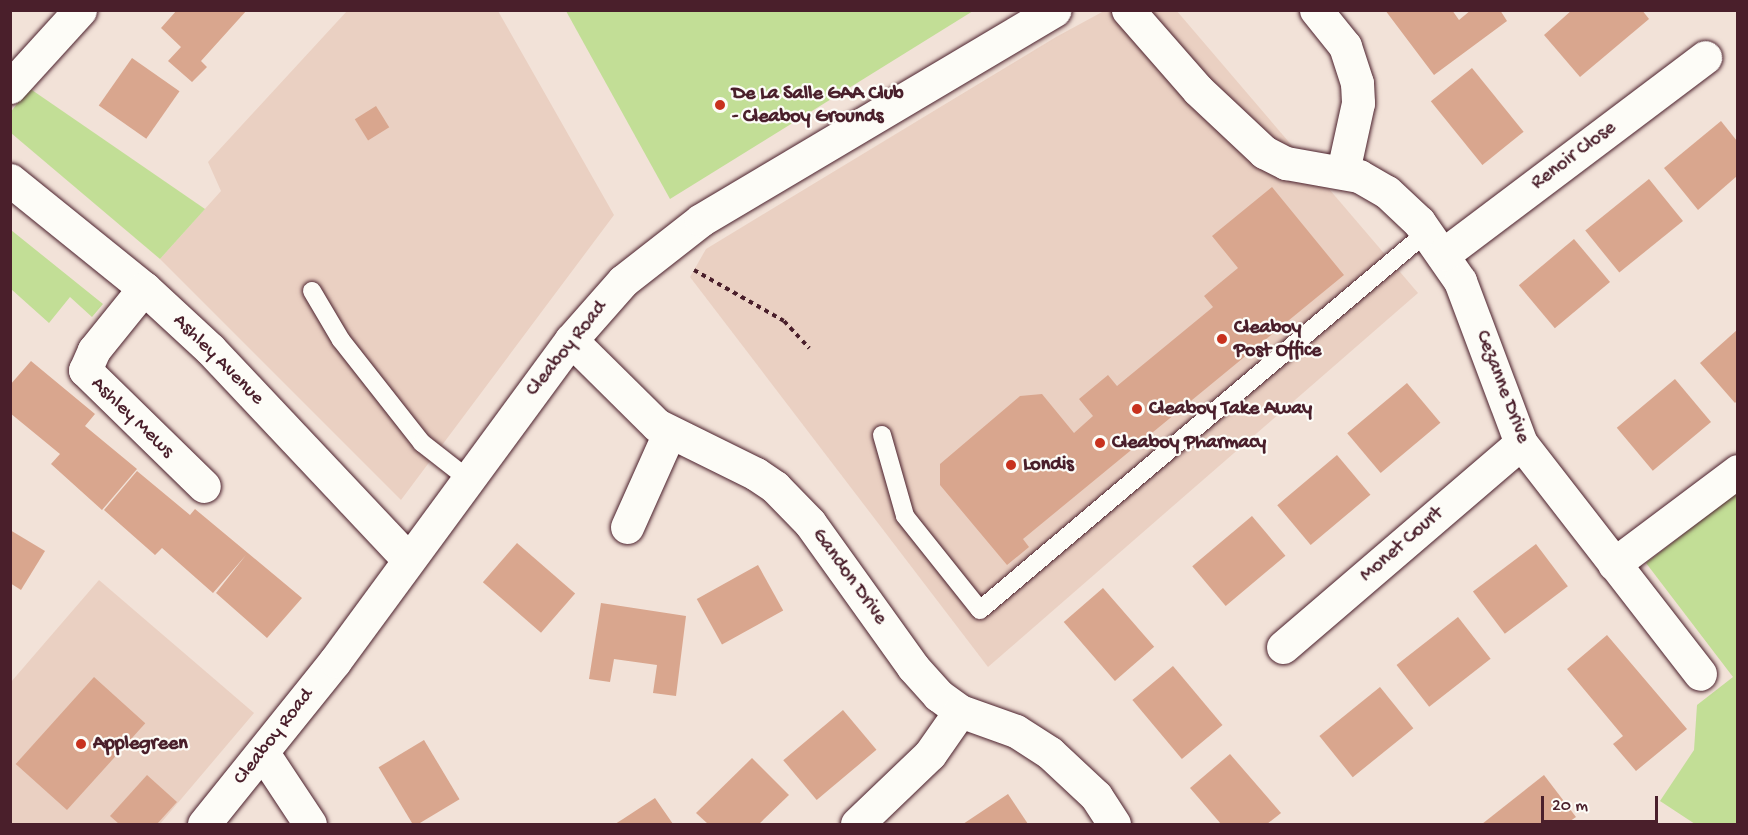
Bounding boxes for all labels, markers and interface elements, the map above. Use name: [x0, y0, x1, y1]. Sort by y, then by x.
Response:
place label: De La Salle GAA Club - Cleaboy Grounds: [732, 82, 904, 129]
marker: De La Salle GAA Club - Cleaboy Grounds: [713, 98, 727, 112]
street label: Renoir Close: [1527, 116, 1621, 196]
street label: Cleaboy Road: [521, 296, 613, 402]
street label: Ashley Avenue: [167, 309, 269, 411]
place label: Cleaboy Post Office: [1234, 316, 1321, 363]
street label: Cezanne Drive: [1470, 327, 1534, 447]
marker: Cleaboy Post Office: [1215, 332, 1229, 346]
street label: Ashley Mews: [85, 372, 179, 464]
place label: Cleaboy Take Away: [1149, 397, 1312, 421]
marker: Cleaboy Take Away: [1130, 402, 1144, 416]
place label: Cleaboy Pharmacy: [1112, 431, 1266, 455]
marker: Cleaboy Pharmacy: [1093, 436, 1107, 450]
place label: Londis: [1023, 453, 1074, 477]
marker: Londis: [1004, 458, 1018, 472]
street label: Monet Court: [1355, 502, 1449, 588]
street label: Gandon Drive: [806, 524, 892, 630]
street label: Cleaboy Road: [229, 684, 319, 790]
place label: Applegreen: [93, 732, 188, 756]
marker: Applegreen: [74, 737, 88, 751]
scale bar: [1544, 784, 1661, 822]
text: 20 m: [1552, 796, 1588, 817]

